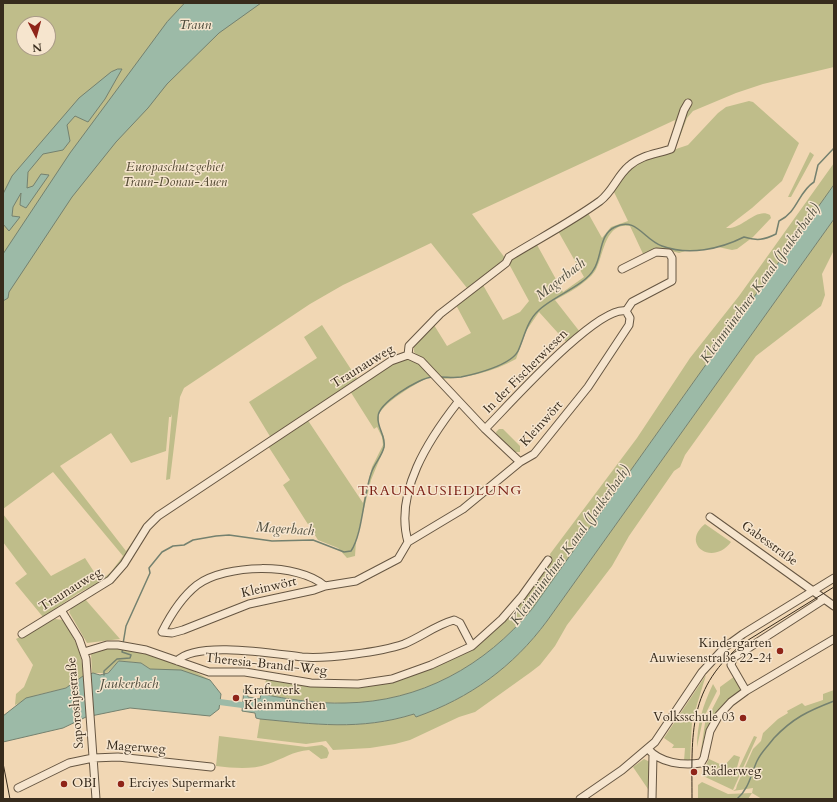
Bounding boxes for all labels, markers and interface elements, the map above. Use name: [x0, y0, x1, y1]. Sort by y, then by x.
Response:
north arrow: [16, 16, 56, 56]
water label: Traun: [179, 18, 211, 34]
text: N: [32, 39, 43, 55]
park label: Europaschutzgebiet Traun-Donau-Auen: [123, 160, 227, 191]
water label: Kleinmünchner Kanal (Jaukerbach): [698, 201, 824, 367]
water label: Magerbach: [533, 255, 589, 305]
street label: In der Fischerwiesen: [480, 326, 572, 418]
street label: Traunauweg: [329, 342, 397, 392]
street label: Kleinwört: [517, 398, 567, 450]
water label: Kleinmünchner Kanal (Jaukerbach): [508, 463, 634, 629]
district label: TRAUNAUSIEDLUNG: [358, 484, 522, 500]
street label: Gabesstraße: [738, 518, 800, 570]
water label: Magerbach: [255, 520, 315, 540]
street label: Traunauweg: [37, 565, 105, 615]
street label: Kleinwört: [240, 574, 298, 602]
place label: Kindergarten Auwiesenstraße 22-24: [650, 636, 772, 667]
marker: Kindergarten Auwiesenstraße 22-24: [775, 646, 785, 656]
street label: Theresia-Brandl-Weg: [204, 651, 328, 679]
street label: Saporoshjestraße: [64, 657, 88, 749]
water label: Jaukerbach: [100, 677, 158, 693]
place label: Kraftwerk Kleinmünchen: [244, 683, 326, 714]
marker: Kraftwerk Kleinmünchen: [231, 693, 241, 703]
place label: Volksschule 03: [653, 710, 735, 726]
marker: Volksschule 03: [738, 713, 748, 723]
street label: Magerweg: [106, 738, 166, 758]
place label: Rädlerweg: [702, 764, 761, 780]
marker: Rädlerweg: [689, 767, 699, 777]
place label: OBI: [72, 776, 97, 792]
place label: Erciyes Supermarkt: [129, 776, 236, 792]
marker: OBI: [59, 779, 69, 789]
marker: Erciyes Supermarkt: [116, 779, 126, 789]

